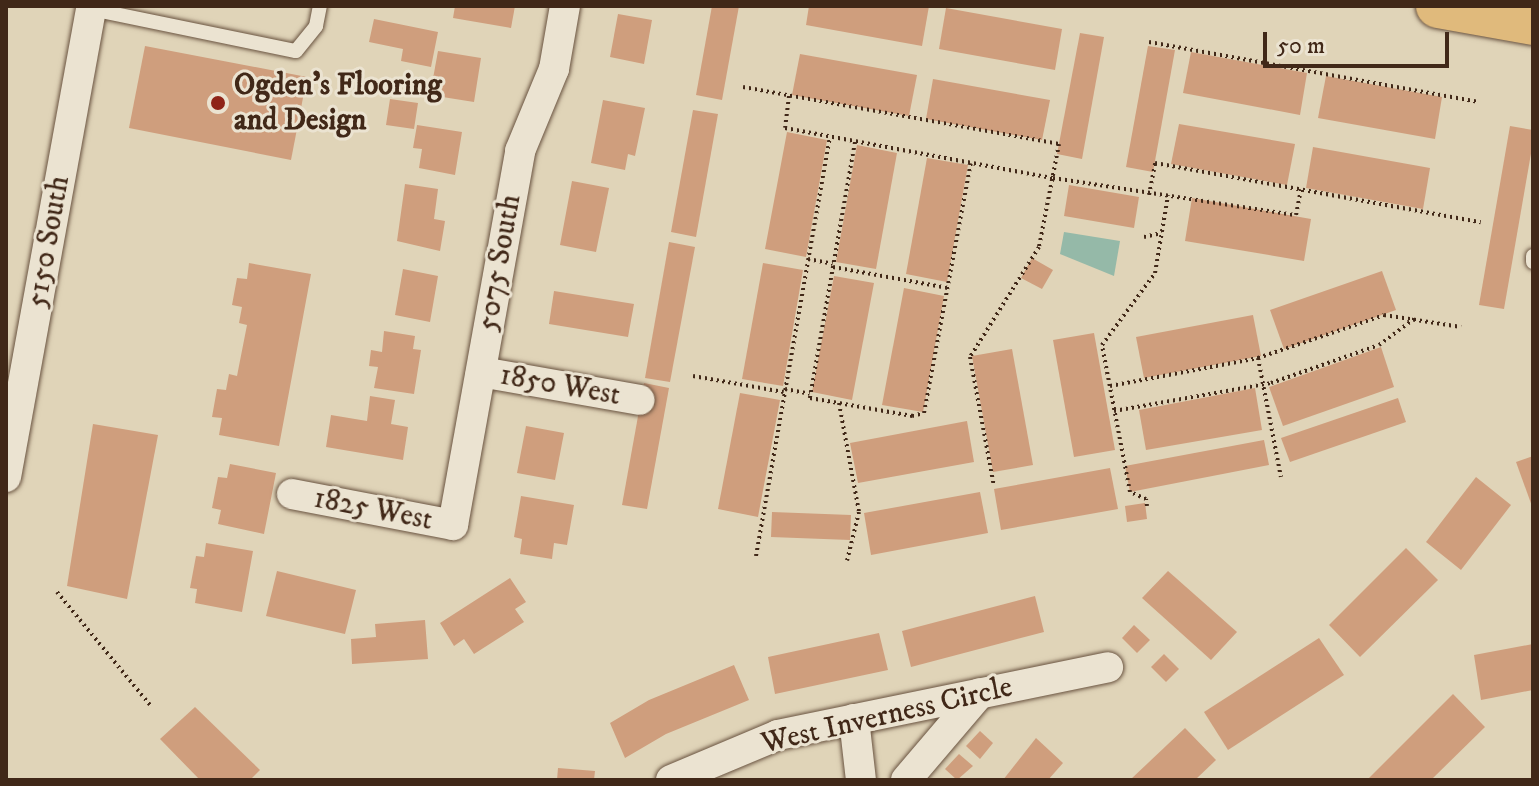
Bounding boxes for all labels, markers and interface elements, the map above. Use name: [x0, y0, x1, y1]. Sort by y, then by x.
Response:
scale bar: [1267, 16, 1453, 66]
text: 50 m: [1277, 31, 1325, 61]
place label: Ogden's Flooring and Design: [234, 68, 442, 138]
marker: Ogden's Flooring and Design: [209, 94, 227, 112]
street label: 5150 South: [20, 173, 78, 311]
street label: 5075 South: [470, 192, 530, 334]
street label: 1850 West: [497, 358, 623, 414]
street label: 1825 West: [311, 481, 435, 539]
street label: West Inverness Circle: [758, 670, 1016, 762]

